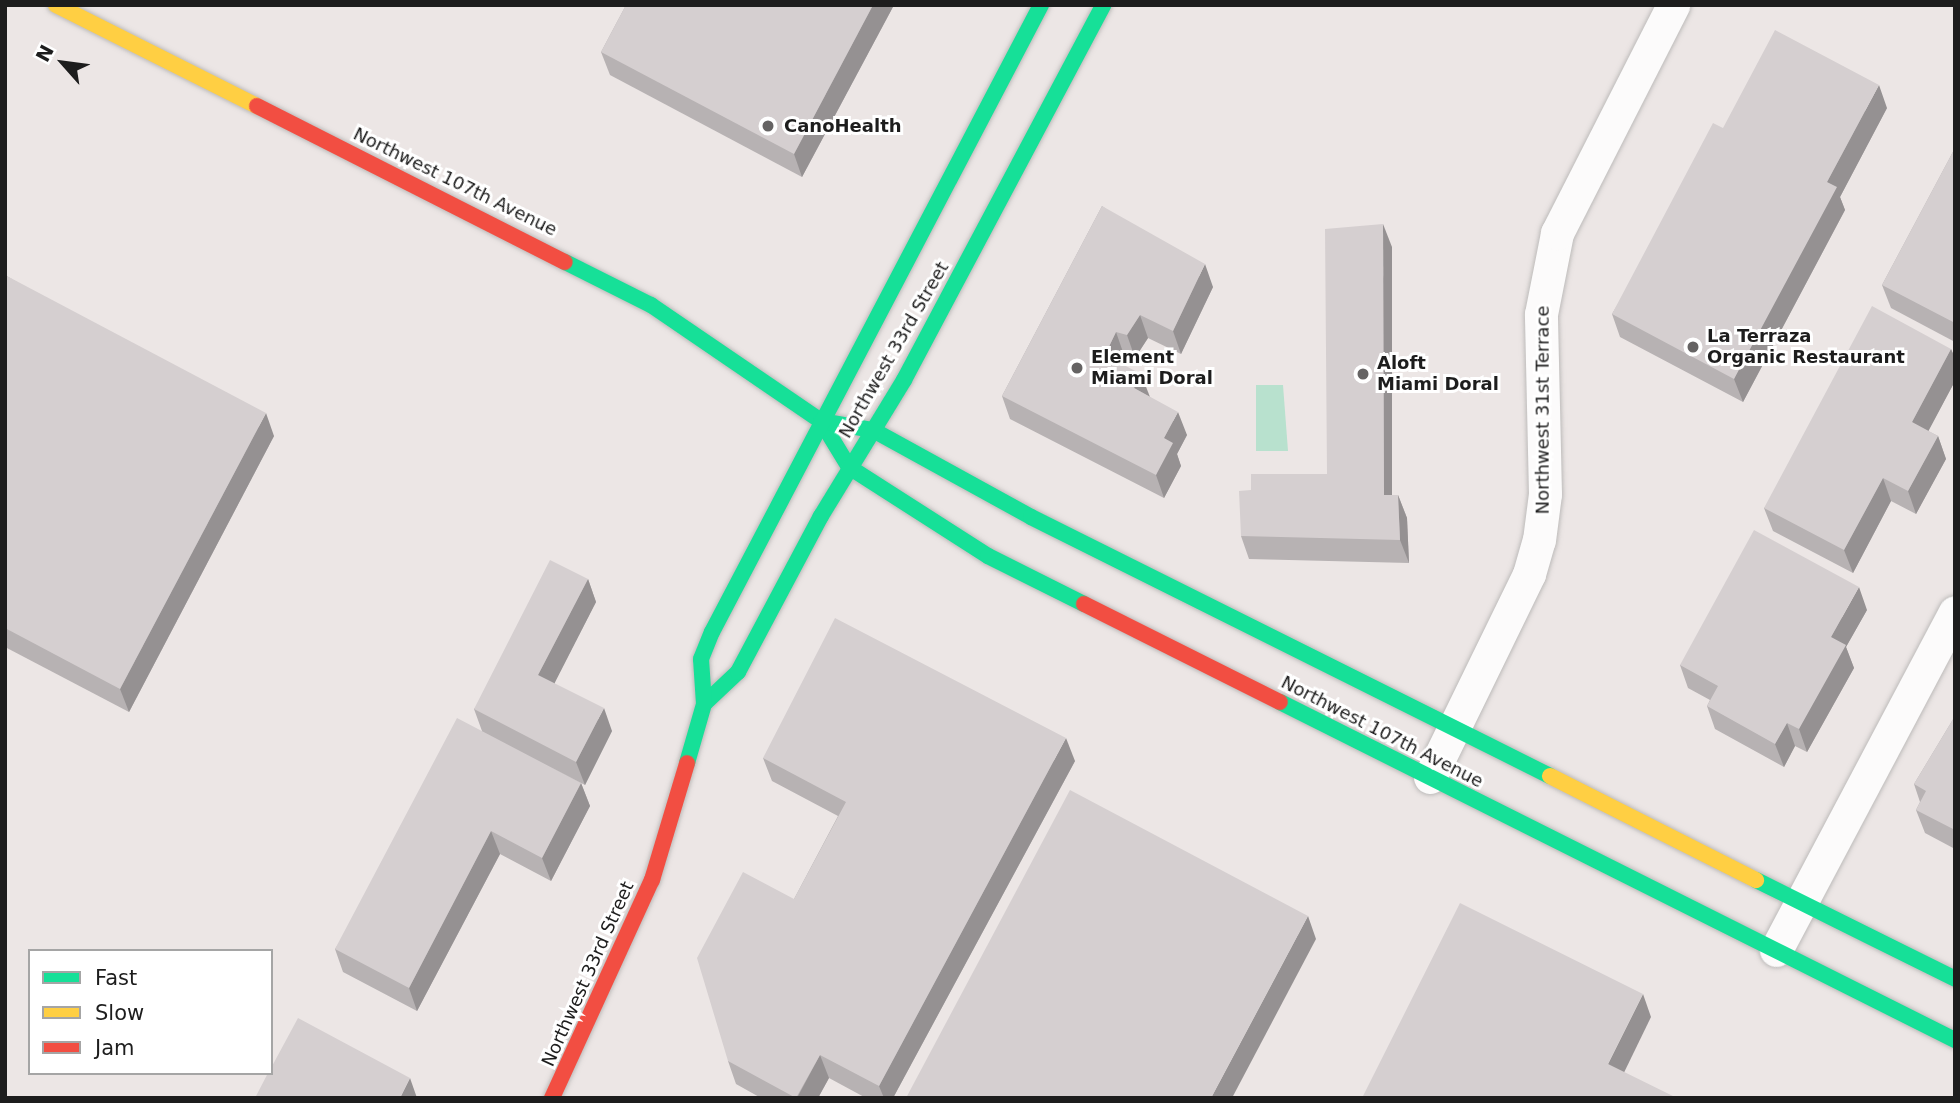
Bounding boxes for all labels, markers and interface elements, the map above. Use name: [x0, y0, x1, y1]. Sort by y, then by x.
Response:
north arrow: [28, 28, 98, 98]
text: N: [31, 41, 58, 65]
place label: CanoHealth: [784, 115, 902, 137]
marker: CanoHealth: [758, 116, 778, 136]
street label: Northwest 107th Avenue: [350, 123, 560, 241]
street label: Northwest 33rd Street: [835, 258, 953, 442]
street label: Northwest 31st Terrace: [1532, 306, 1554, 514]
place label: La Terraza Organic Restaurant: [1707, 326, 1905, 368]
marker: La Terraza Organic Restaurant: [1685, 339, 1701, 355]
place label: Element Miami Doral: [1091, 347, 1213, 390]
place label: Aloft Miami Doral: [1377, 353, 1499, 396]
marker: Element Miami Doral: [1069, 360, 1085, 376]
marker: Aloft Miami Doral: [1355, 366, 1371, 382]
street label: Northwest 107th Avenue: [1277, 672, 1487, 792]
street label: Northwest 33rd Street: [537, 878, 639, 1070]
legend: [28, 949, 273, 1075]
text: Fast: [95, 966, 137, 990]
text: Slow: [95, 1001, 144, 1025]
text: Jam: [95, 1036, 135, 1060]

